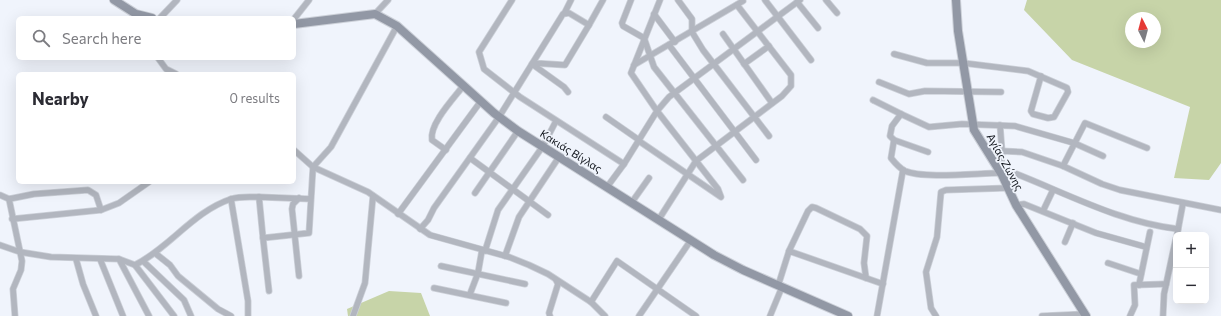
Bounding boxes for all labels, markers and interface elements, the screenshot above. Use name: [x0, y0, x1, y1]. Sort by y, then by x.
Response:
north arrow: [1125, 12, 1161, 48]
search box: [16, 16, 296, 60]
icon: search: [30, 27, 52, 49]
text: Search here: [62, 29, 141, 47]
text: Nearby: [32, 88, 89, 109]
text: 0 results: [229, 90, 280, 106]
street label: Κακιάς Βίγλας: [538, 126, 605, 175]
street label: Αγίας Ζώνης: [984, 131, 1026, 193]
map controls: [1173, 232, 1209, 304]
button: +: [1173, 232, 1209, 268]
button: −: [1173, 268, 1209, 304]

